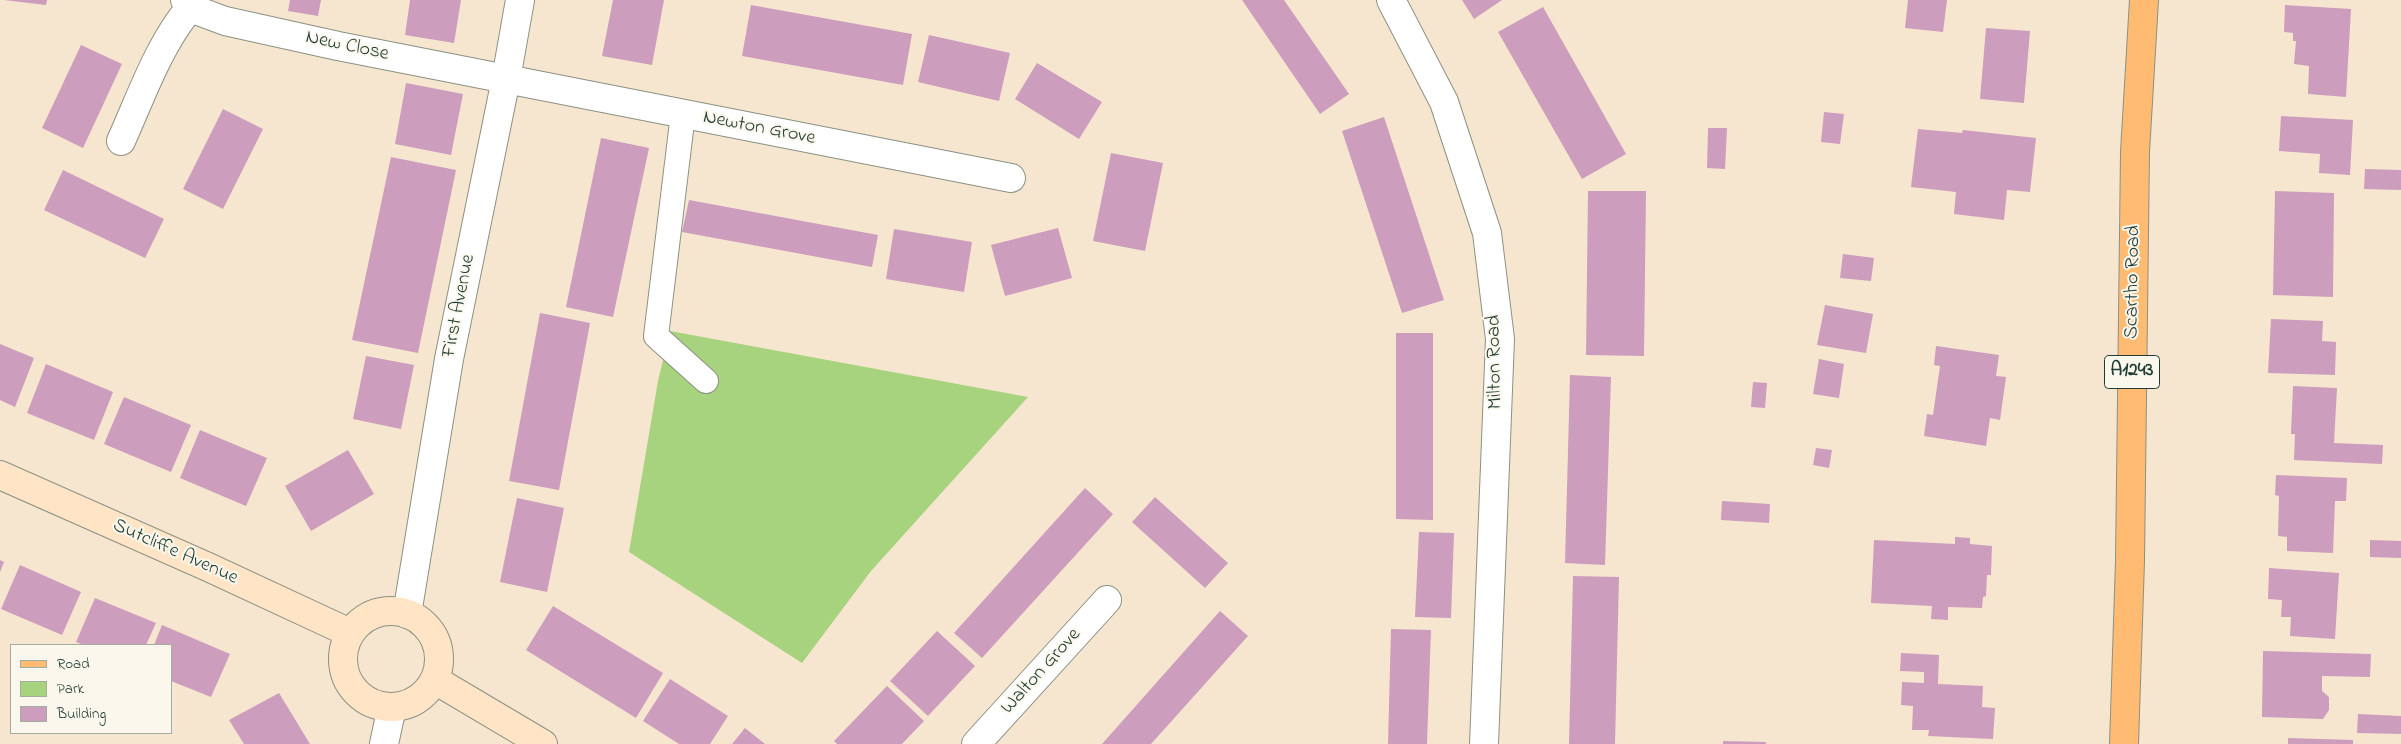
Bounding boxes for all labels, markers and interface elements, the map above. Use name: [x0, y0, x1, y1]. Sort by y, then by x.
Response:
street label: New Close: [303, 26, 391, 68]
street label: Newton Grove: [701, 106, 817, 152]
street label: Scartho Road: [2121, 225, 2147, 339]
street label: First Avenue: [438, 252, 482, 360]
street label: Milton Road: [1483, 315, 1509, 409]
road number: A1243: [2104, 356, 2160, 388]
street label: Sutcliffe Avenue: [109, 515, 241, 591]
street label: Walton Grove: [997, 624, 1087, 720]
legend: [10, 644, 172, 734]
text: Road: [57, 653, 90, 675]
text: Park: [57, 678, 84, 700]
text: Building: [57, 703, 106, 725]

